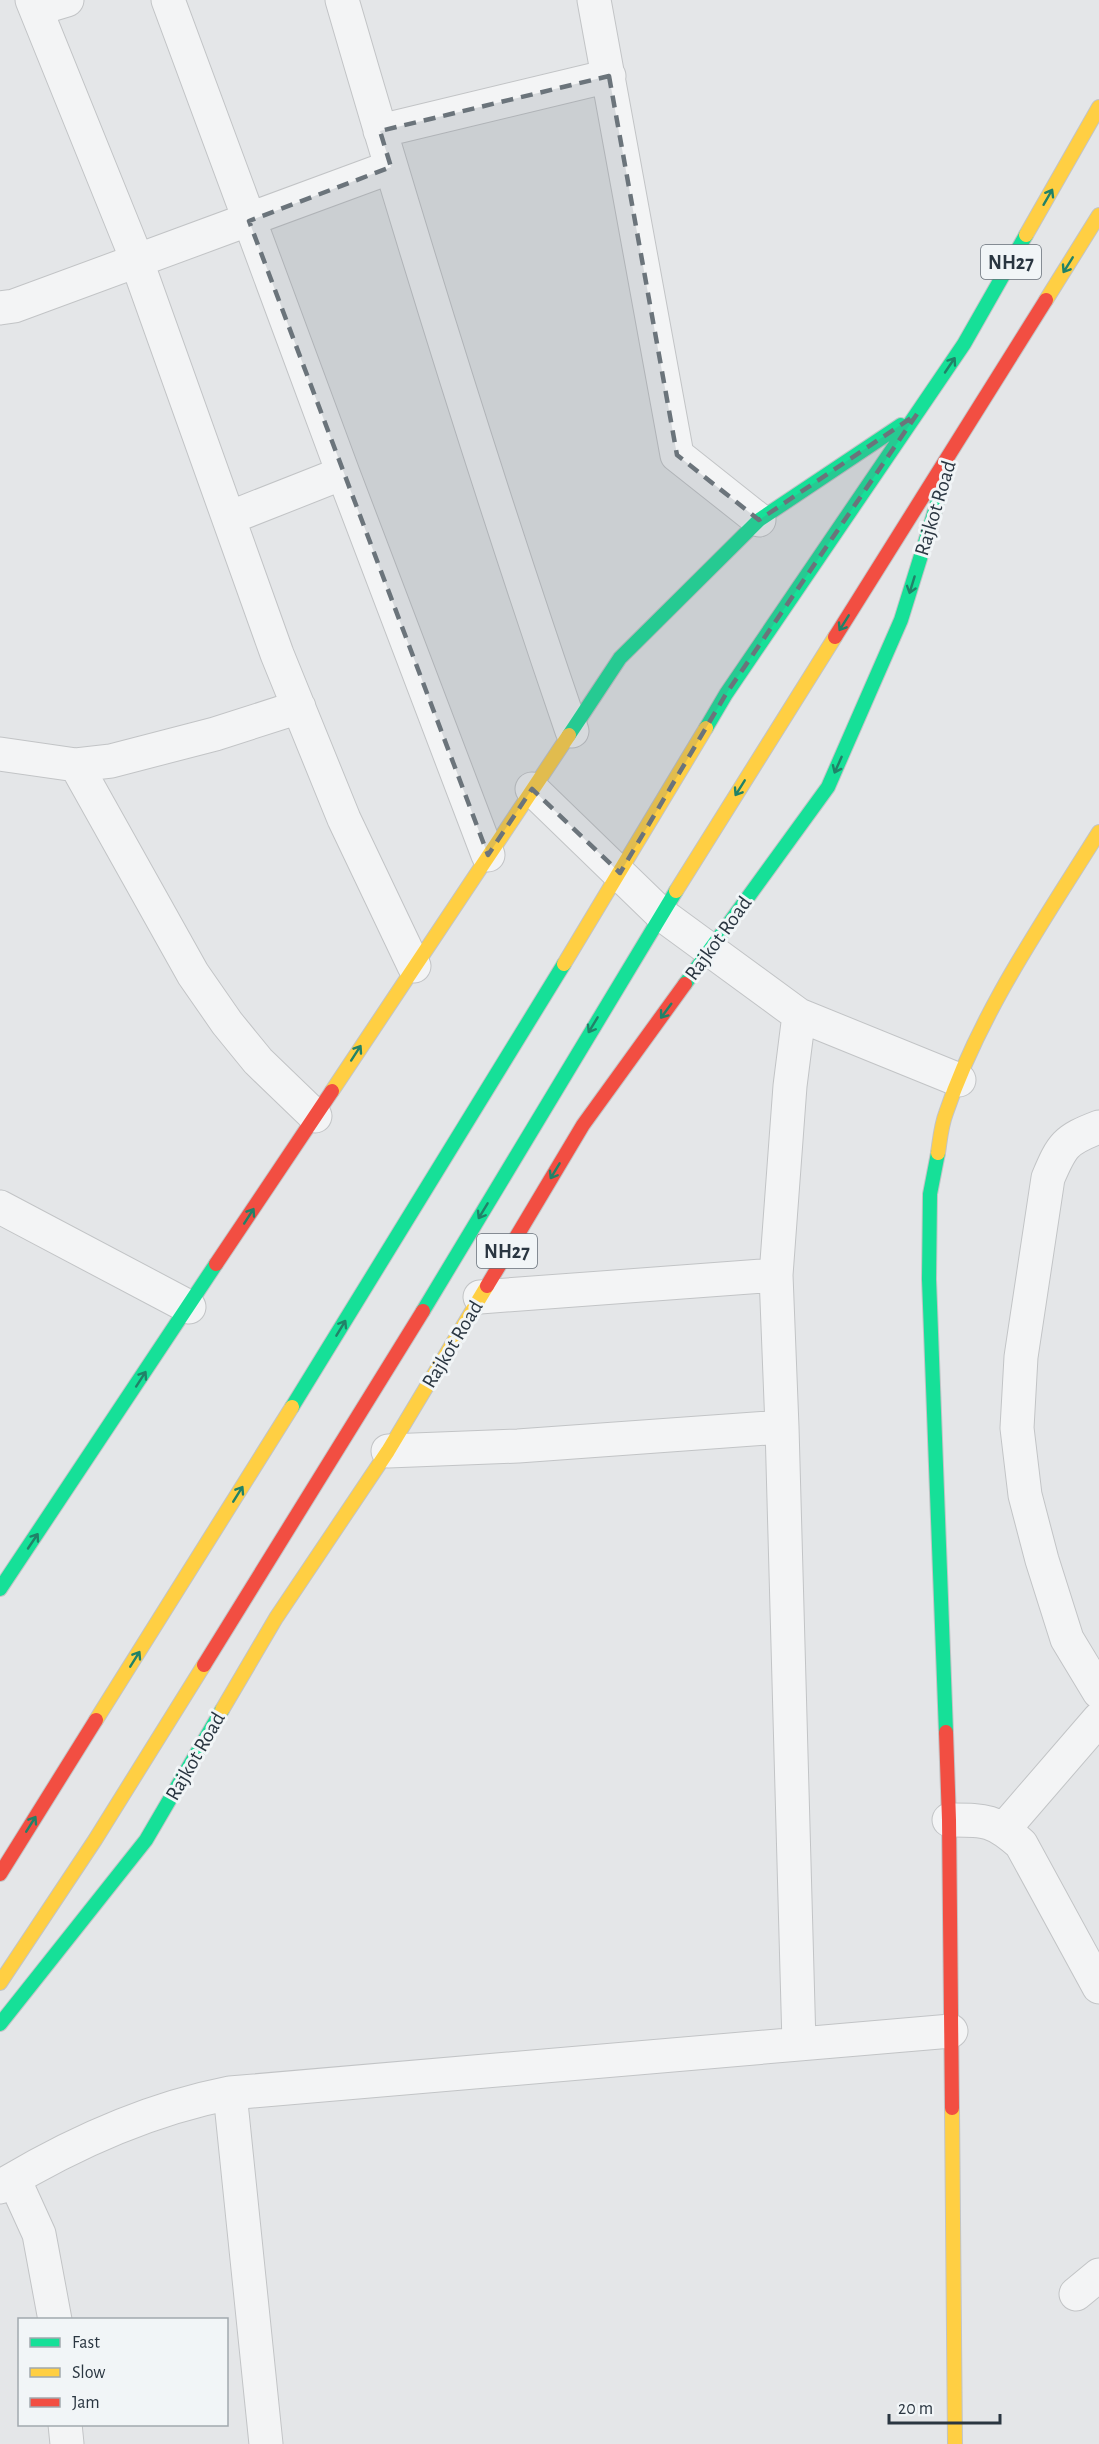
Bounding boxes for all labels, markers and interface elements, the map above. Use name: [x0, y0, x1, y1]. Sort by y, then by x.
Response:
one-way arrow: [1043, 188, 1054, 206]
road number: NH27: [981, 245, 1041, 279]
one-way arrow: [1062, 256, 1074, 273]
one-way arrow: [944, 357, 956, 374]
street label: Rajkot Road: [911, 458, 960, 558]
one-way arrow: [906, 575, 917, 594]
one-way arrow: [838, 614, 850, 631]
one-way arrow: [831, 756, 843, 774]
one-way arrow: [734, 779, 746, 796]
street label: Rajkot Road: [681, 892, 756, 984]
one-way arrow: [659, 1002, 672, 1018]
one-way arrow: [587, 1016, 599, 1033]
one-way arrow: [350, 1046, 362, 1062]
one-way arrow: [549, 1162, 561, 1179]
one-way arrow: [477, 1202, 489, 1219]
one-way arrow: [243, 1208, 255, 1225]
road number: NH27: [477, 1234, 537, 1268]
street label: Rajkot Road: [418, 1297, 487, 1392]
one-way arrow: [335, 1320, 347, 1337]
one-way arrow: [135, 1371, 147, 1388]
one-way arrow: [233, 1486, 245, 1503]
one-way arrow: [27, 1533, 40, 1550]
one-way arrow: [130, 1651, 142, 1668]
street label: Rajkot Road: [162, 1708, 229, 1804]
one-way arrow: [26, 1816, 38, 1833]
legend: [18, 2318, 228, 2426]
text: Fast: [72, 2334, 100, 2352]
text: Slow: [72, 2364, 105, 2382]
scale bar: [889, 2387, 1000, 2425]
text: Jam: [72, 2394, 100, 2412]
text: 20 m: [898, 2400, 933, 2418]

